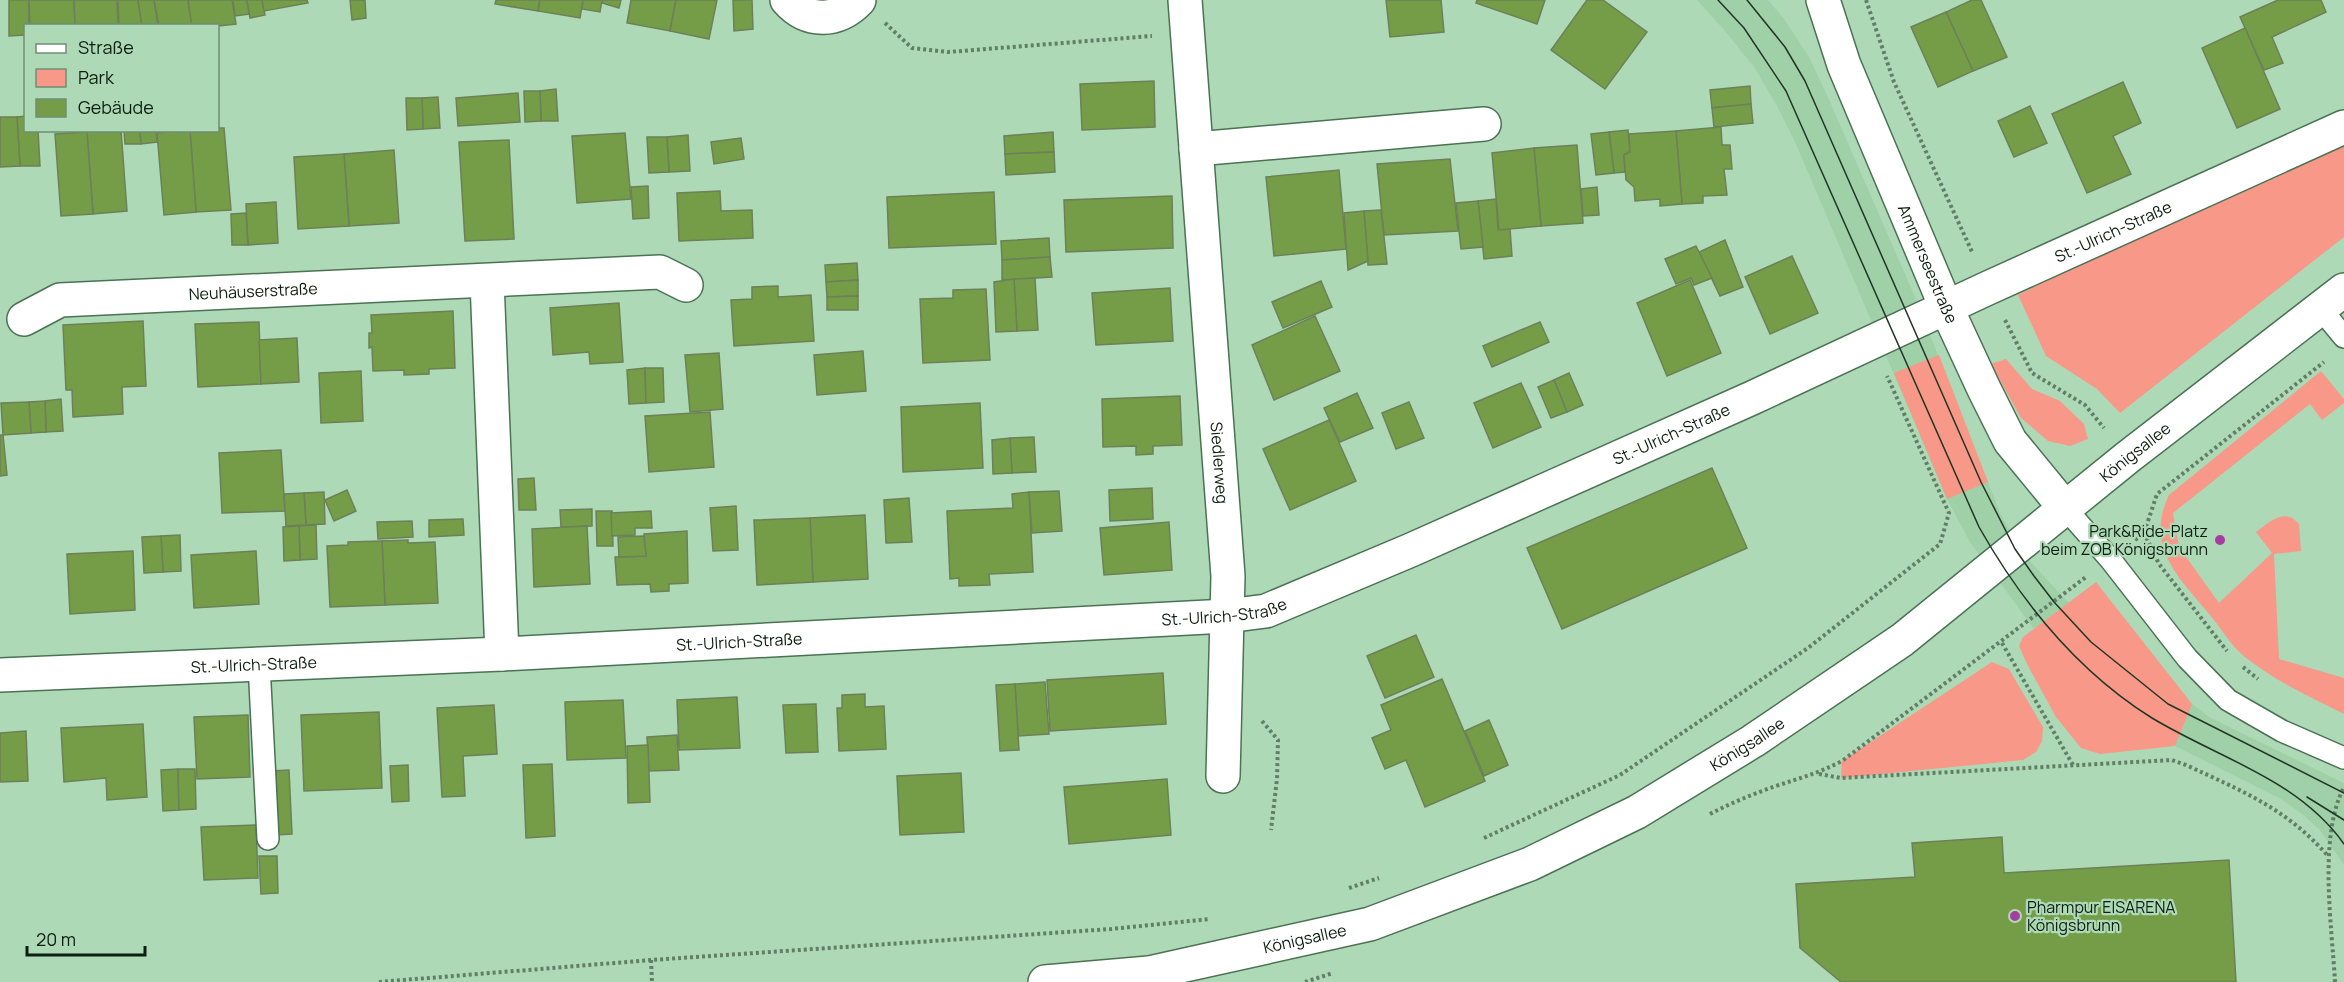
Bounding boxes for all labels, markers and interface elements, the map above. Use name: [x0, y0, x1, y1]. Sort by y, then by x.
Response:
legend: [24, 24, 219, 132]
text: Straße: [78, 35, 134, 59]
text: Park: [78, 65, 115, 89]
text: Gebäude: [78, 95, 154, 119]
street label: St.-Ulrich-Straße: [2051, 195, 2175, 268]
street label: Ammerseestraße: [1893, 201, 1963, 327]
street label: Neuhäuserstraße: [188, 277, 318, 305]
street label: St.-Ulrich-Straße: [1609, 398, 1733, 470]
street label: Königsallee: [2095, 417, 2175, 487]
street label: Siedlerweg: [1206, 421, 1234, 505]
place label: Park&Ride-Platz beim ZOB Königsbrunn: [2041, 520, 2208, 560]
marker: Park&Ride-Platz beim ZOB Königsbrunn: [2213, 533, 2227, 547]
street label: St.-Ulrich-Straße: [1161, 593, 1290, 630]
street label: St.-Ulrich-Straße: [676, 627, 803, 656]
street label: St.-Ulrich-Straße: [190, 651, 317, 678]
street label: Königsallee: [1706, 712, 1789, 776]
place label: Pharmpur EISARENA Königsbrunn: [2027, 896, 2176, 936]
marker: Pharmpur EISARENA Königsbrunn: [2008, 909, 2022, 923]
scale bar: [27, 919, 146, 957]
street label: Königsallee: [1261, 919, 1349, 958]
text: 20 m: [36, 927, 76, 951]

